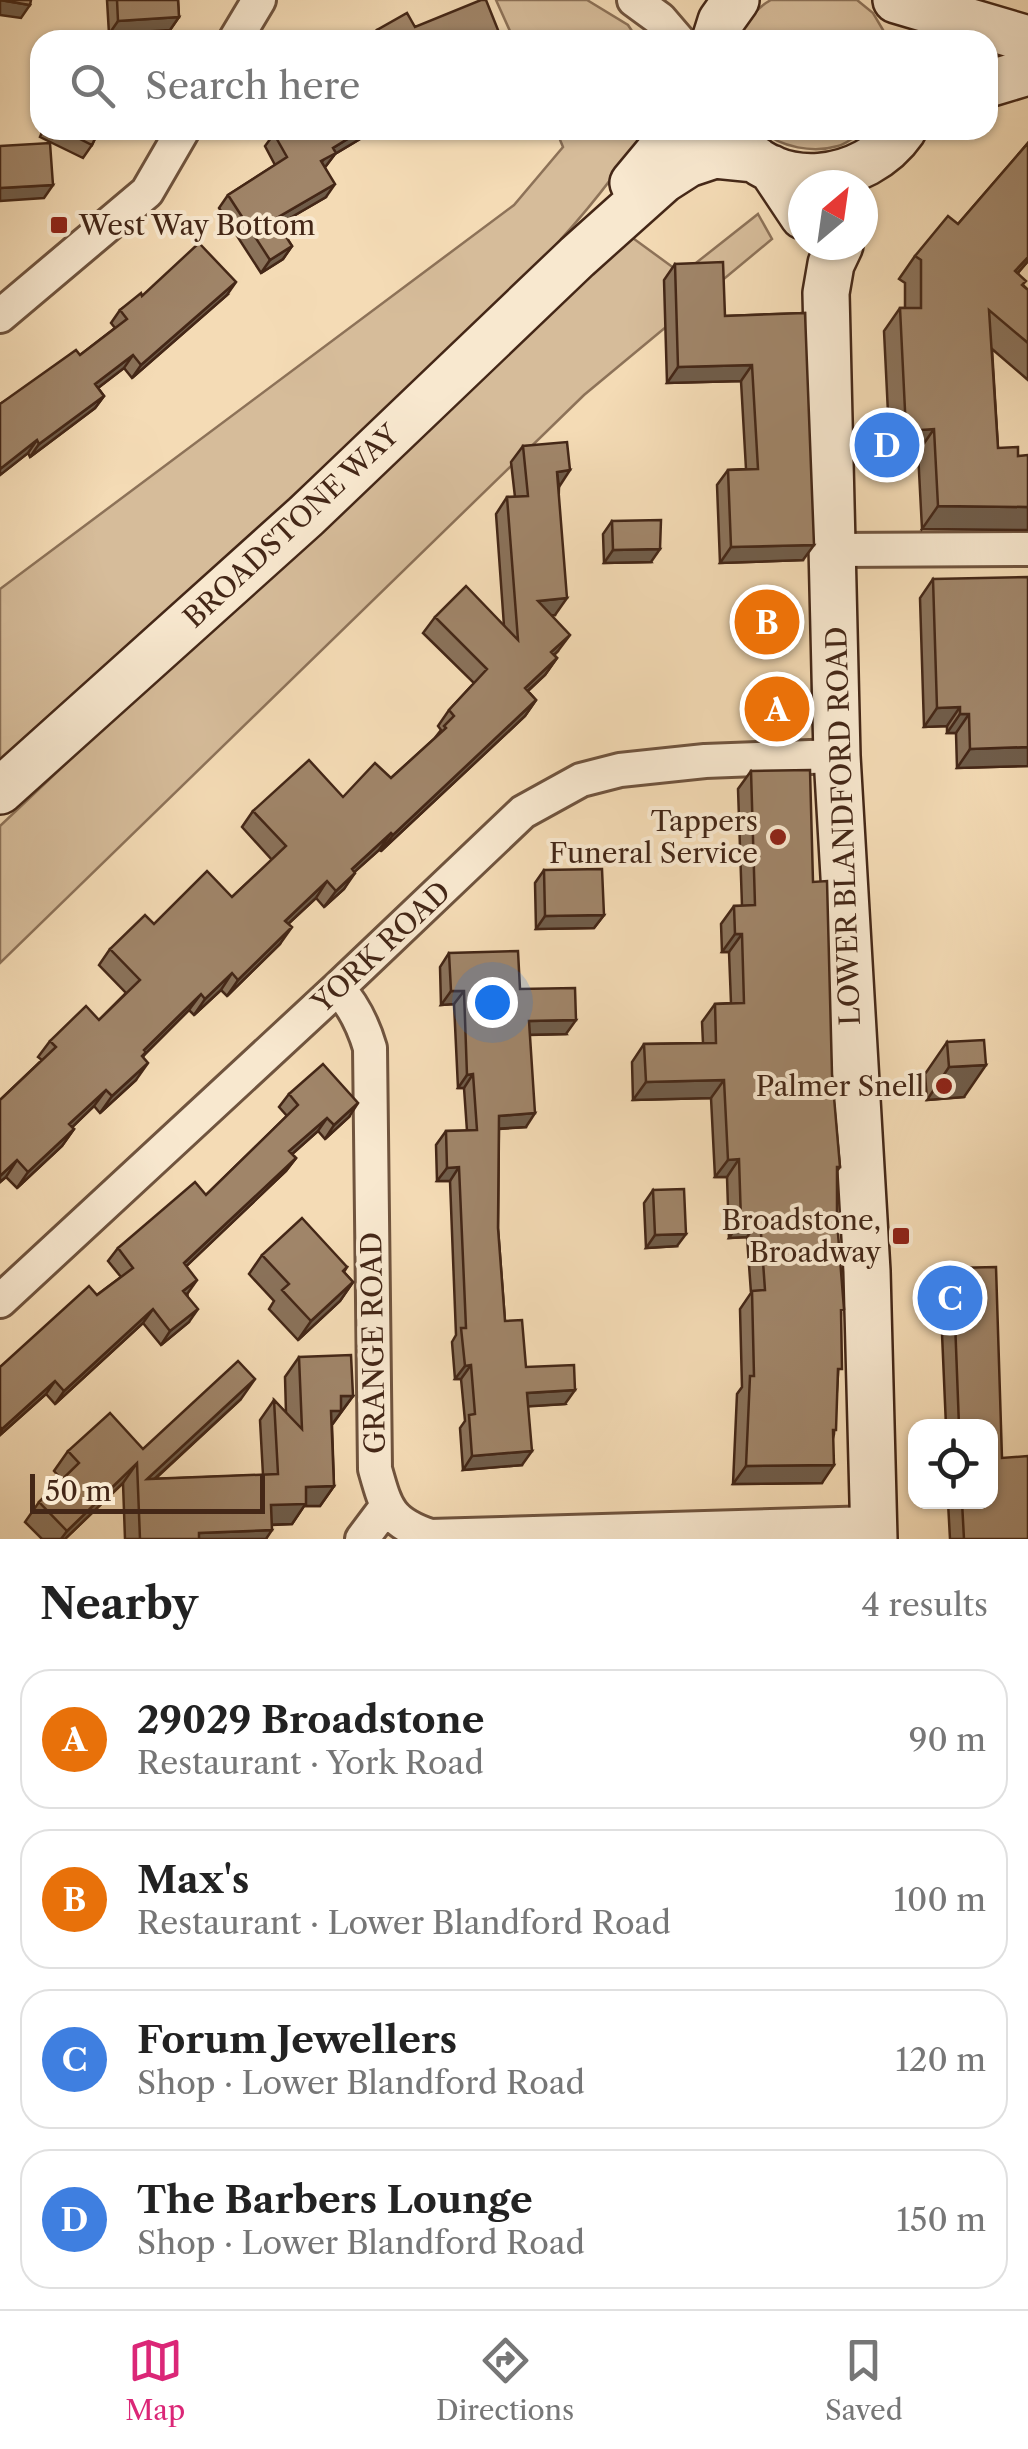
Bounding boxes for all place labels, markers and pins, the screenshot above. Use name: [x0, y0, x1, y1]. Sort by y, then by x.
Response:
place label: West Way Bottom: [78, 208, 315, 242]
marker: West Way Bottom: [48, 214, 70, 236]
pin: D: [854, 408, 920, 482]
pin: B: [734, 584, 800, 660]
pin: A: [744, 672, 810, 746]
place label: Tappers Funeral Service: [549, 804, 758, 870]
marker: Tappers Funeral Service: [767, 826, 789, 848]
place label: Palmer Snell: [756, 1069, 924, 1103]
marker: Palmer Snell: [933, 1075, 955, 1097]
place label: Broadstone, Broadway: [721, 1203, 881, 1269]
marker: Broadstone, Broadway: [890, 1225, 912, 1247]
pin: C: [918, 1260, 982, 1336]

